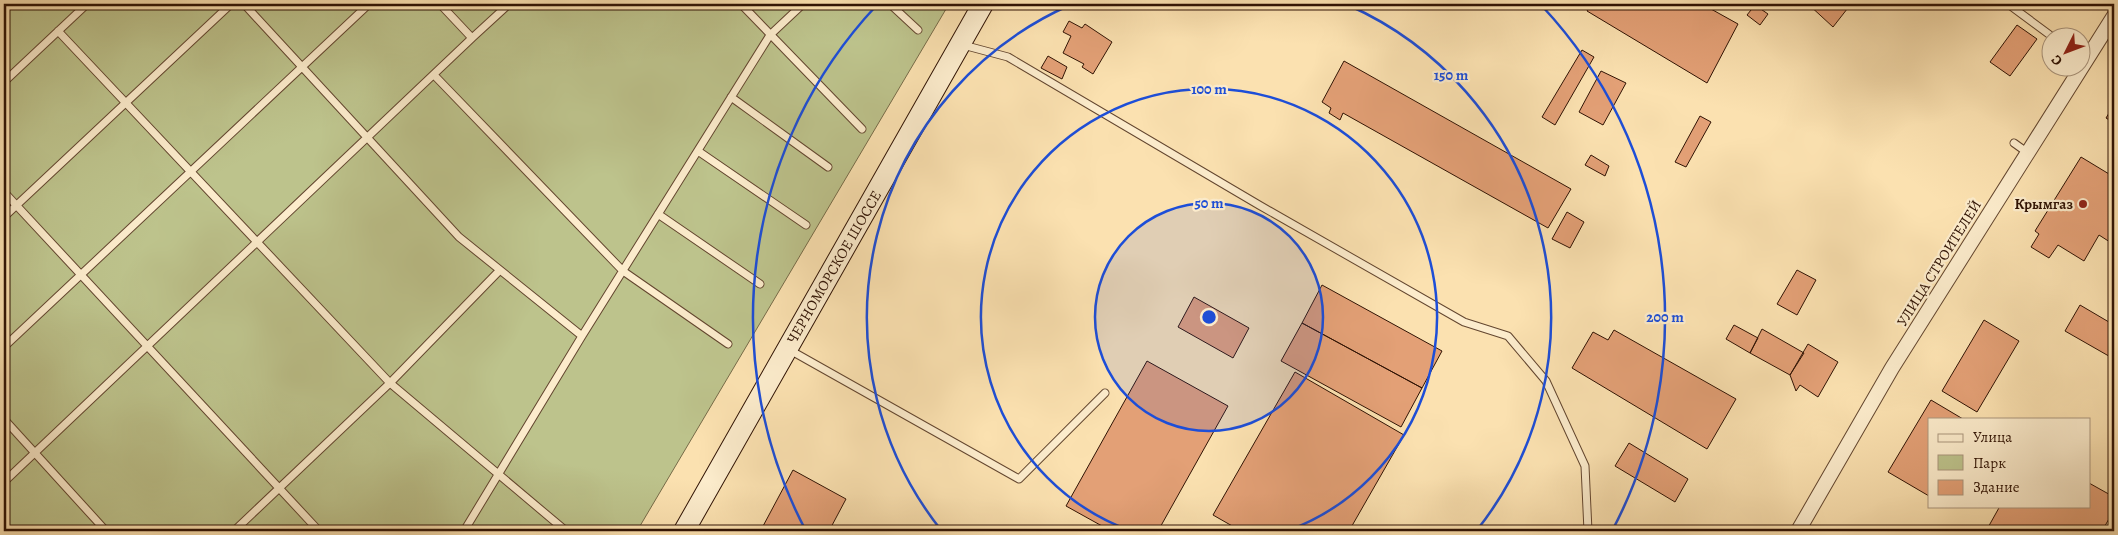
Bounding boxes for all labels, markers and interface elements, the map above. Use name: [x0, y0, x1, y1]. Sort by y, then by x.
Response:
north arrow: [2040, 28, 2090, 78]
text: С: [2047, 51, 2067, 70]
text: 150 m: [1434, 65, 1469, 85]
text: 100 m: [1191, 79, 1227, 99]
street label: ЧЕРНОМОРСКОЕ ШОССЕ: [782, 187, 886, 347]
text: 50 m: [1194, 193, 1224, 213]
place label: Крымгаз: [2015, 194, 2073, 214]
street label: УЛИЦА СТРОИТЕЛЕЙ: [1892, 196, 1986, 330]
marker: Крымгаз: [2077, 198, 2089, 210]
text: 200 m: [1646, 307, 1684, 327]
centre of rings: [1200, 308, 1218, 326]
legend: [1928, 418, 2090, 508]
text: Улица: [1973, 427, 2012, 447]
text: Парк: [1973, 453, 2006, 473]
text: Здание: [1973, 477, 2020, 497]

